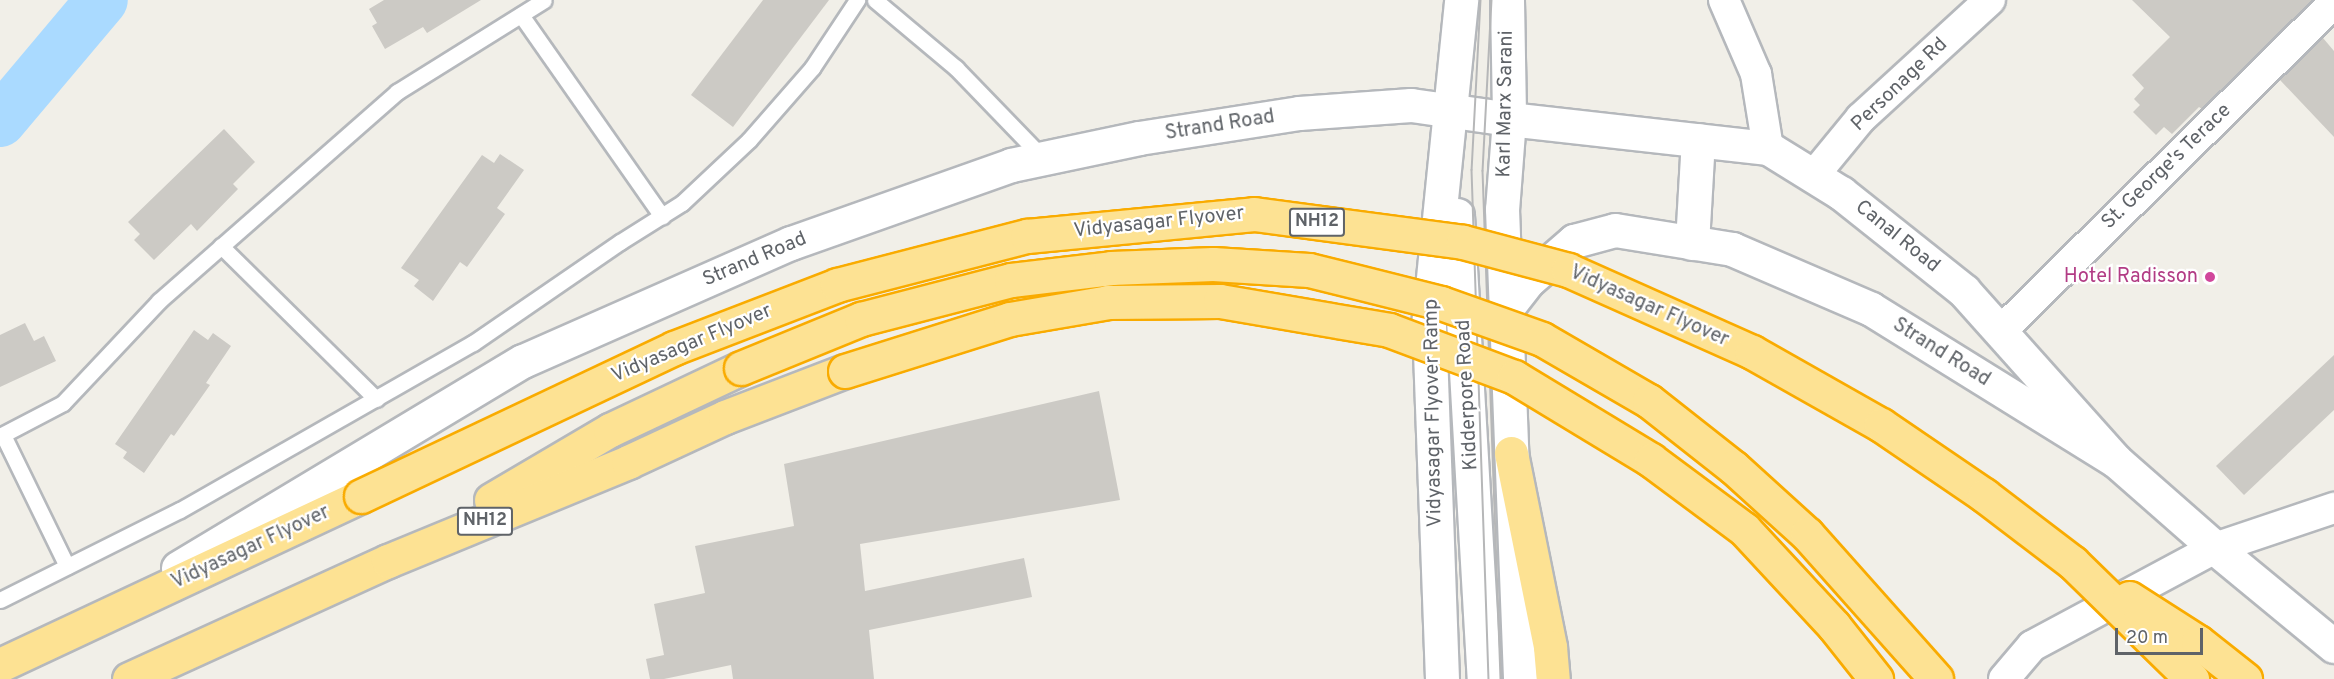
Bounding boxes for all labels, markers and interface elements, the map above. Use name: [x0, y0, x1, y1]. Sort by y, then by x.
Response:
street label: Karl Marx Sarani: [1493, 30, 1519, 178]
street label: Personage Rd: [1847, 33, 1953, 137]
street label: St. George's Terace: [2097, 99, 2237, 235]
street label: Strand Road: [1164, 106, 1276, 146]
street label: Canal Road: [1850, 196, 1944, 278]
street label: Vidyasagar Flyover: [1072, 202, 1246, 244]
road number: NH12: [1288, 207, 1346, 237]
street label: Strand Road: [699, 227, 811, 293]
street label: Vidyasagar Flyover: [1566, 261, 1732, 353]
place label: Hotel Radisson: [2064, 265, 2198, 289]
marker: Hotel Radisson: [2203, 270, 2217, 284]
street label: Vidyasagar Flyover Ramp: [1420, 298, 1448, 528]
street label: Vidyasagar Flyover: [608, 299, 776, 389]
street label: Strand Road: [1888, 314, 1994, 392]
street label: Kidderpore Road: [1452, 319, 1484, 471]
street label: Vidyasagar Flyover: [168, 501, 334, 595]
road number: NH12: [456, 506, 514, 536]
scale bar: [2118, 616, 2206, 654]
text: 20 m: [2126, 627, 2168, 650]

